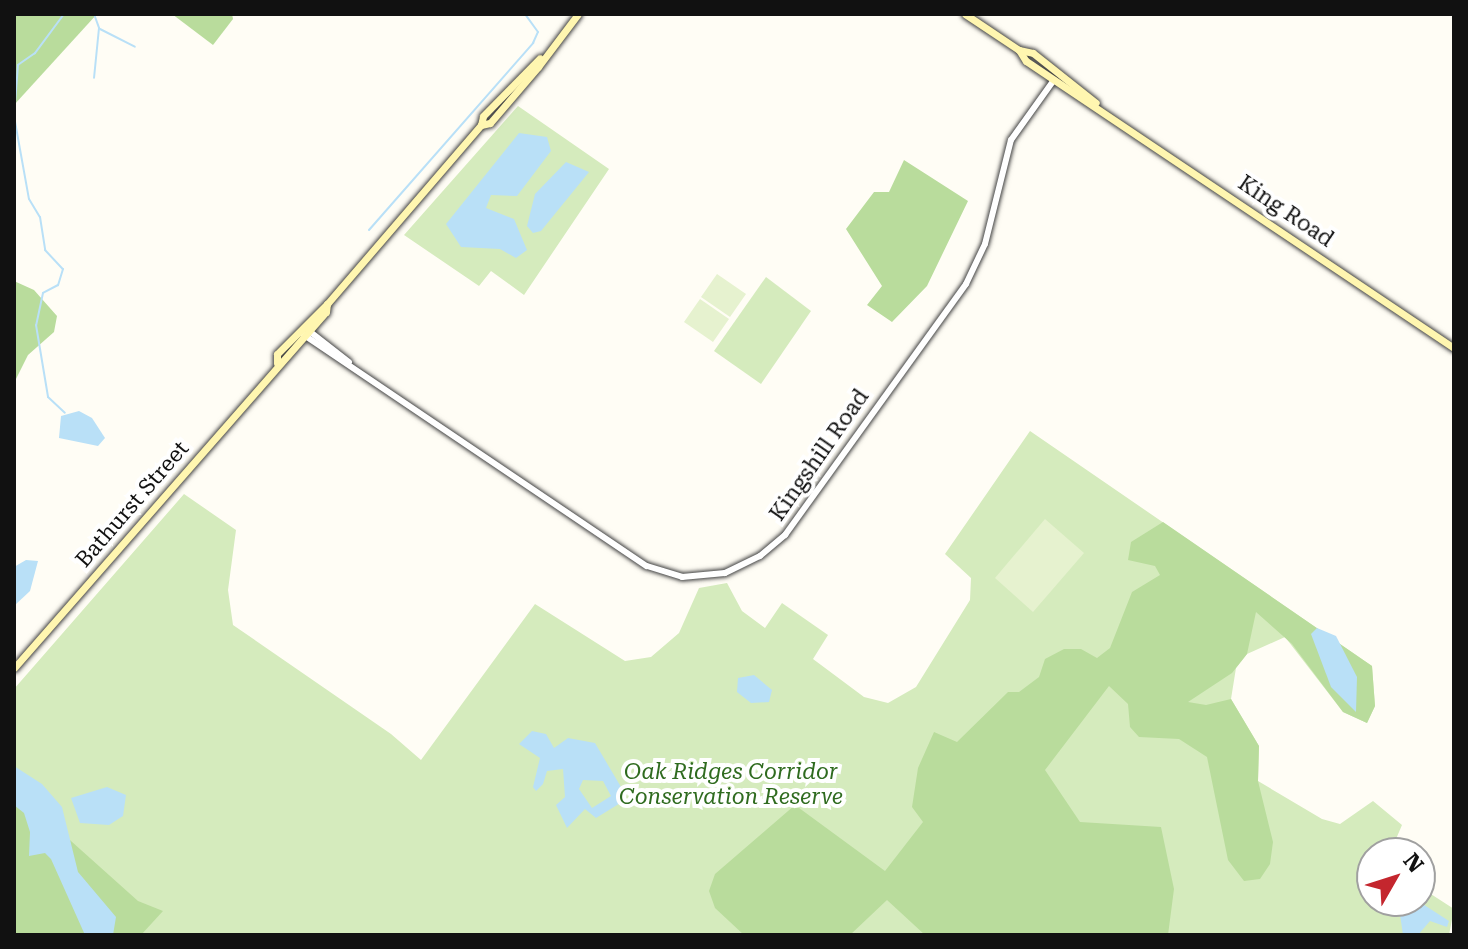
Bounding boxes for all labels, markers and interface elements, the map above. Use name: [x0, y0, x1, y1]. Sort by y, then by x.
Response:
street label: King Road: [1233, 169, 1339, 253]
street label: Kingshill Road: [764, 384, 874, 526]
street label: Bathurst Street: [70, 435, 194, 573]
park label: Oak Ridges Corridor Conservation Reserve: [619, 758, 843, 810]
north arrow: [1356, 837, 1436, 917]
text: N: [1398, 848, 1429, 877]

